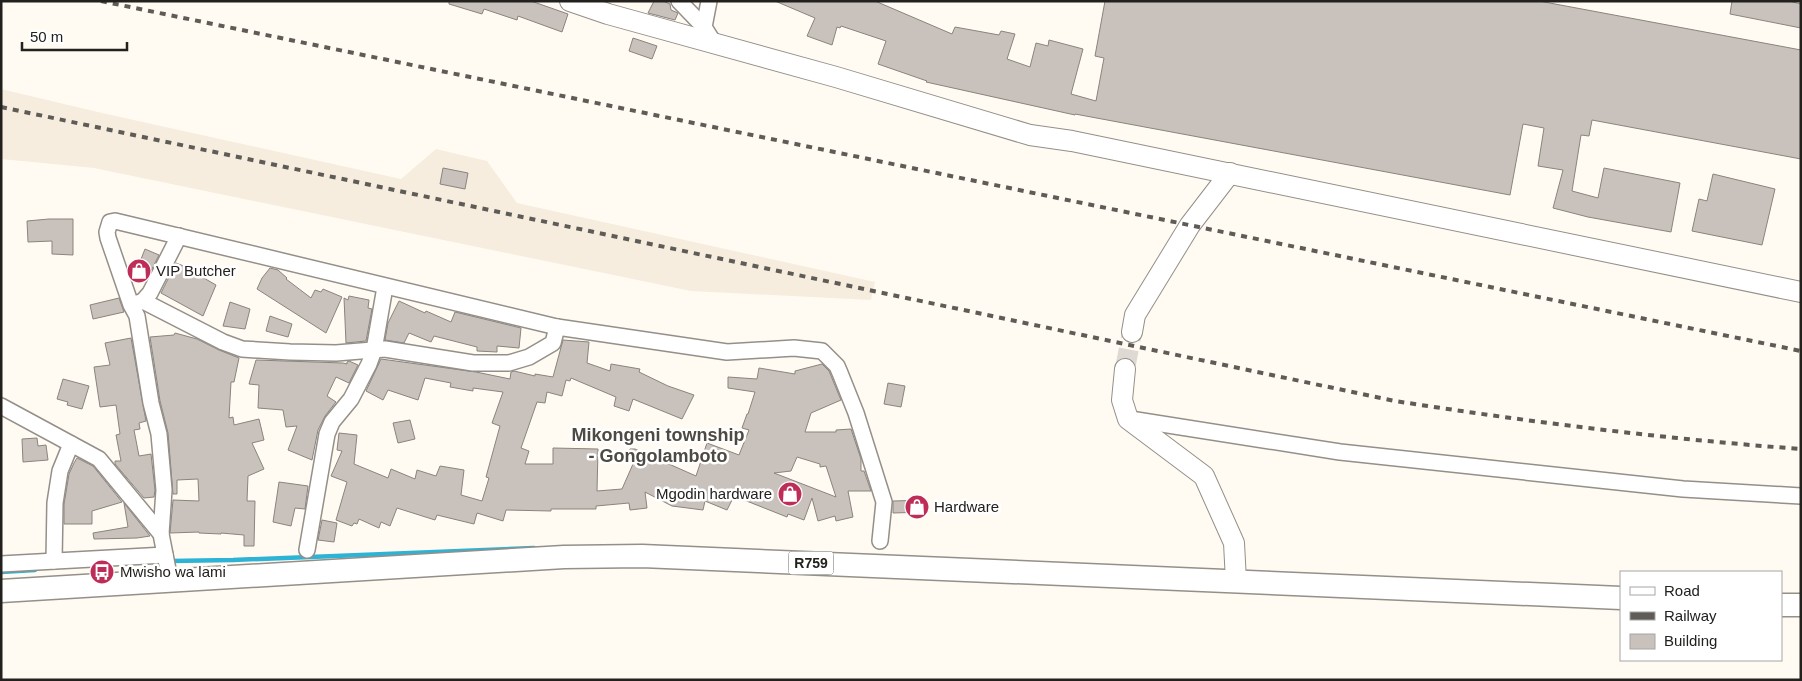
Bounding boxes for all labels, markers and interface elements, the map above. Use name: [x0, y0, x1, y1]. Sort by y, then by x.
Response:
scale bar: [22, 20, 128, 52]
text: 50 m: [30, 28, 63, 45]
shop icon: VIP Butcher: [126, 258, 152, 284]
place label: VIP Butcher: [156, 262, 236, 279]
district label: Mikongeni township - Gongolamboto: [572, 425, 745, 466]
shop icon: Mgodin hardware: [777, 481, 803, 507]
place label: Mgodin hardware: [656, 485, 772, 502]
shop icon: Hardware: [904, 494, 930, 520]
place label: Hardware: [934, 498, 999, 515]
road number: R759: [788, 552, 834, 574]
bus stop icon: Mwisho wa lami: [89, 559, 115, 585]
place label: Mwisho wa lami: [120, 563, 226, 580]
legend: [1620, 571, 1782, 661]
text: Road: [1664, 582, 1700, 599]
text: Railway: [1664, 607, 1717, 624]
text: Building: [1664, 632, 1717, 649]

